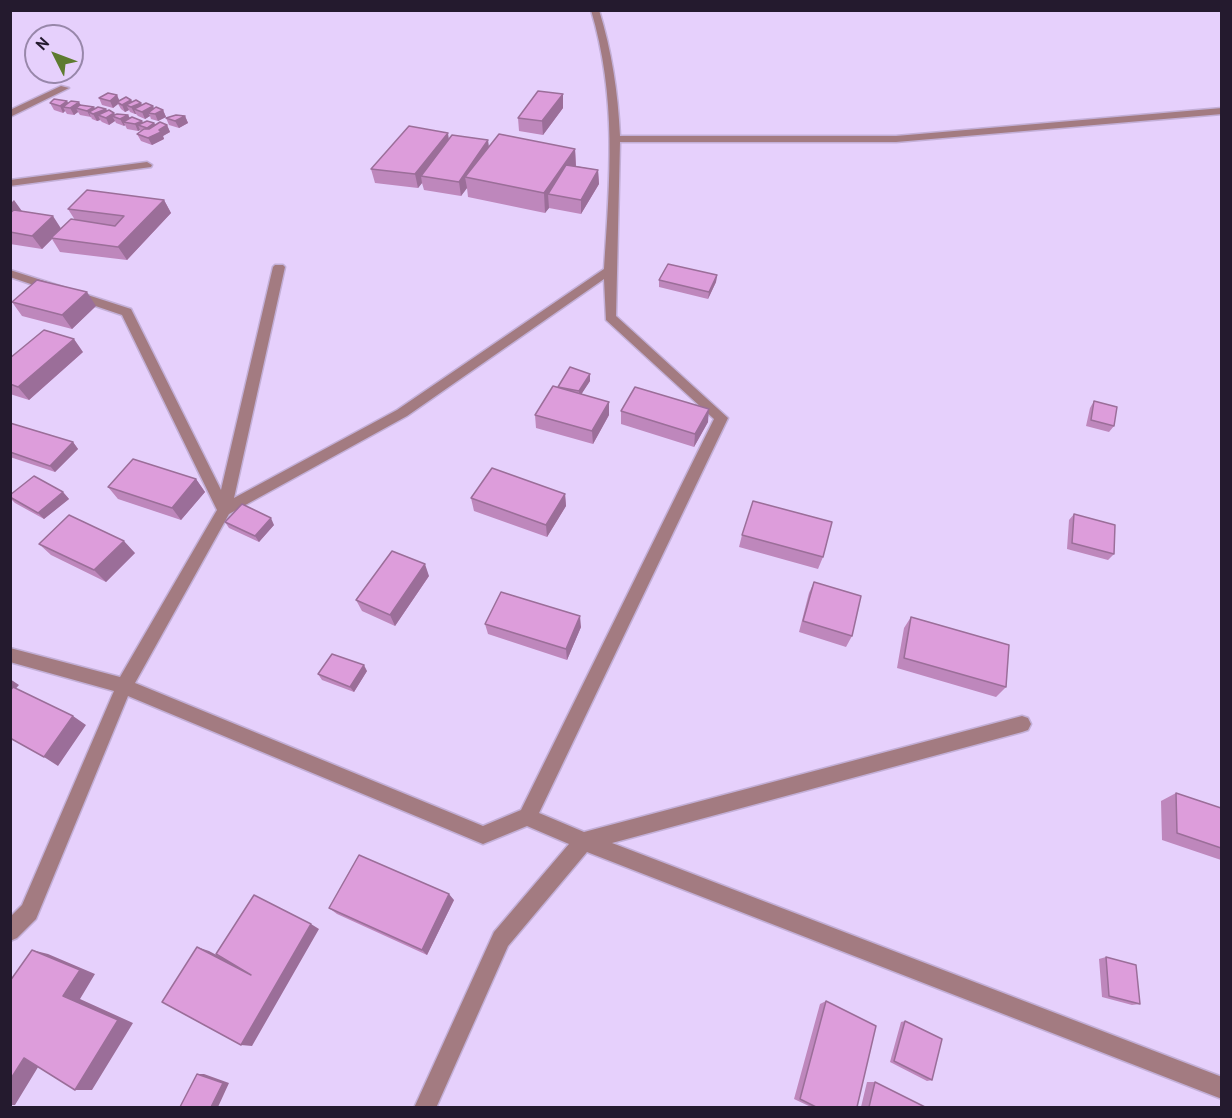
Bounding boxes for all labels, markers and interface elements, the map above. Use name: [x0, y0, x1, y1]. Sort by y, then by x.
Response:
north arrow: [24, 24, 84, 84]
text: N: [31, 33, 53, 54]

